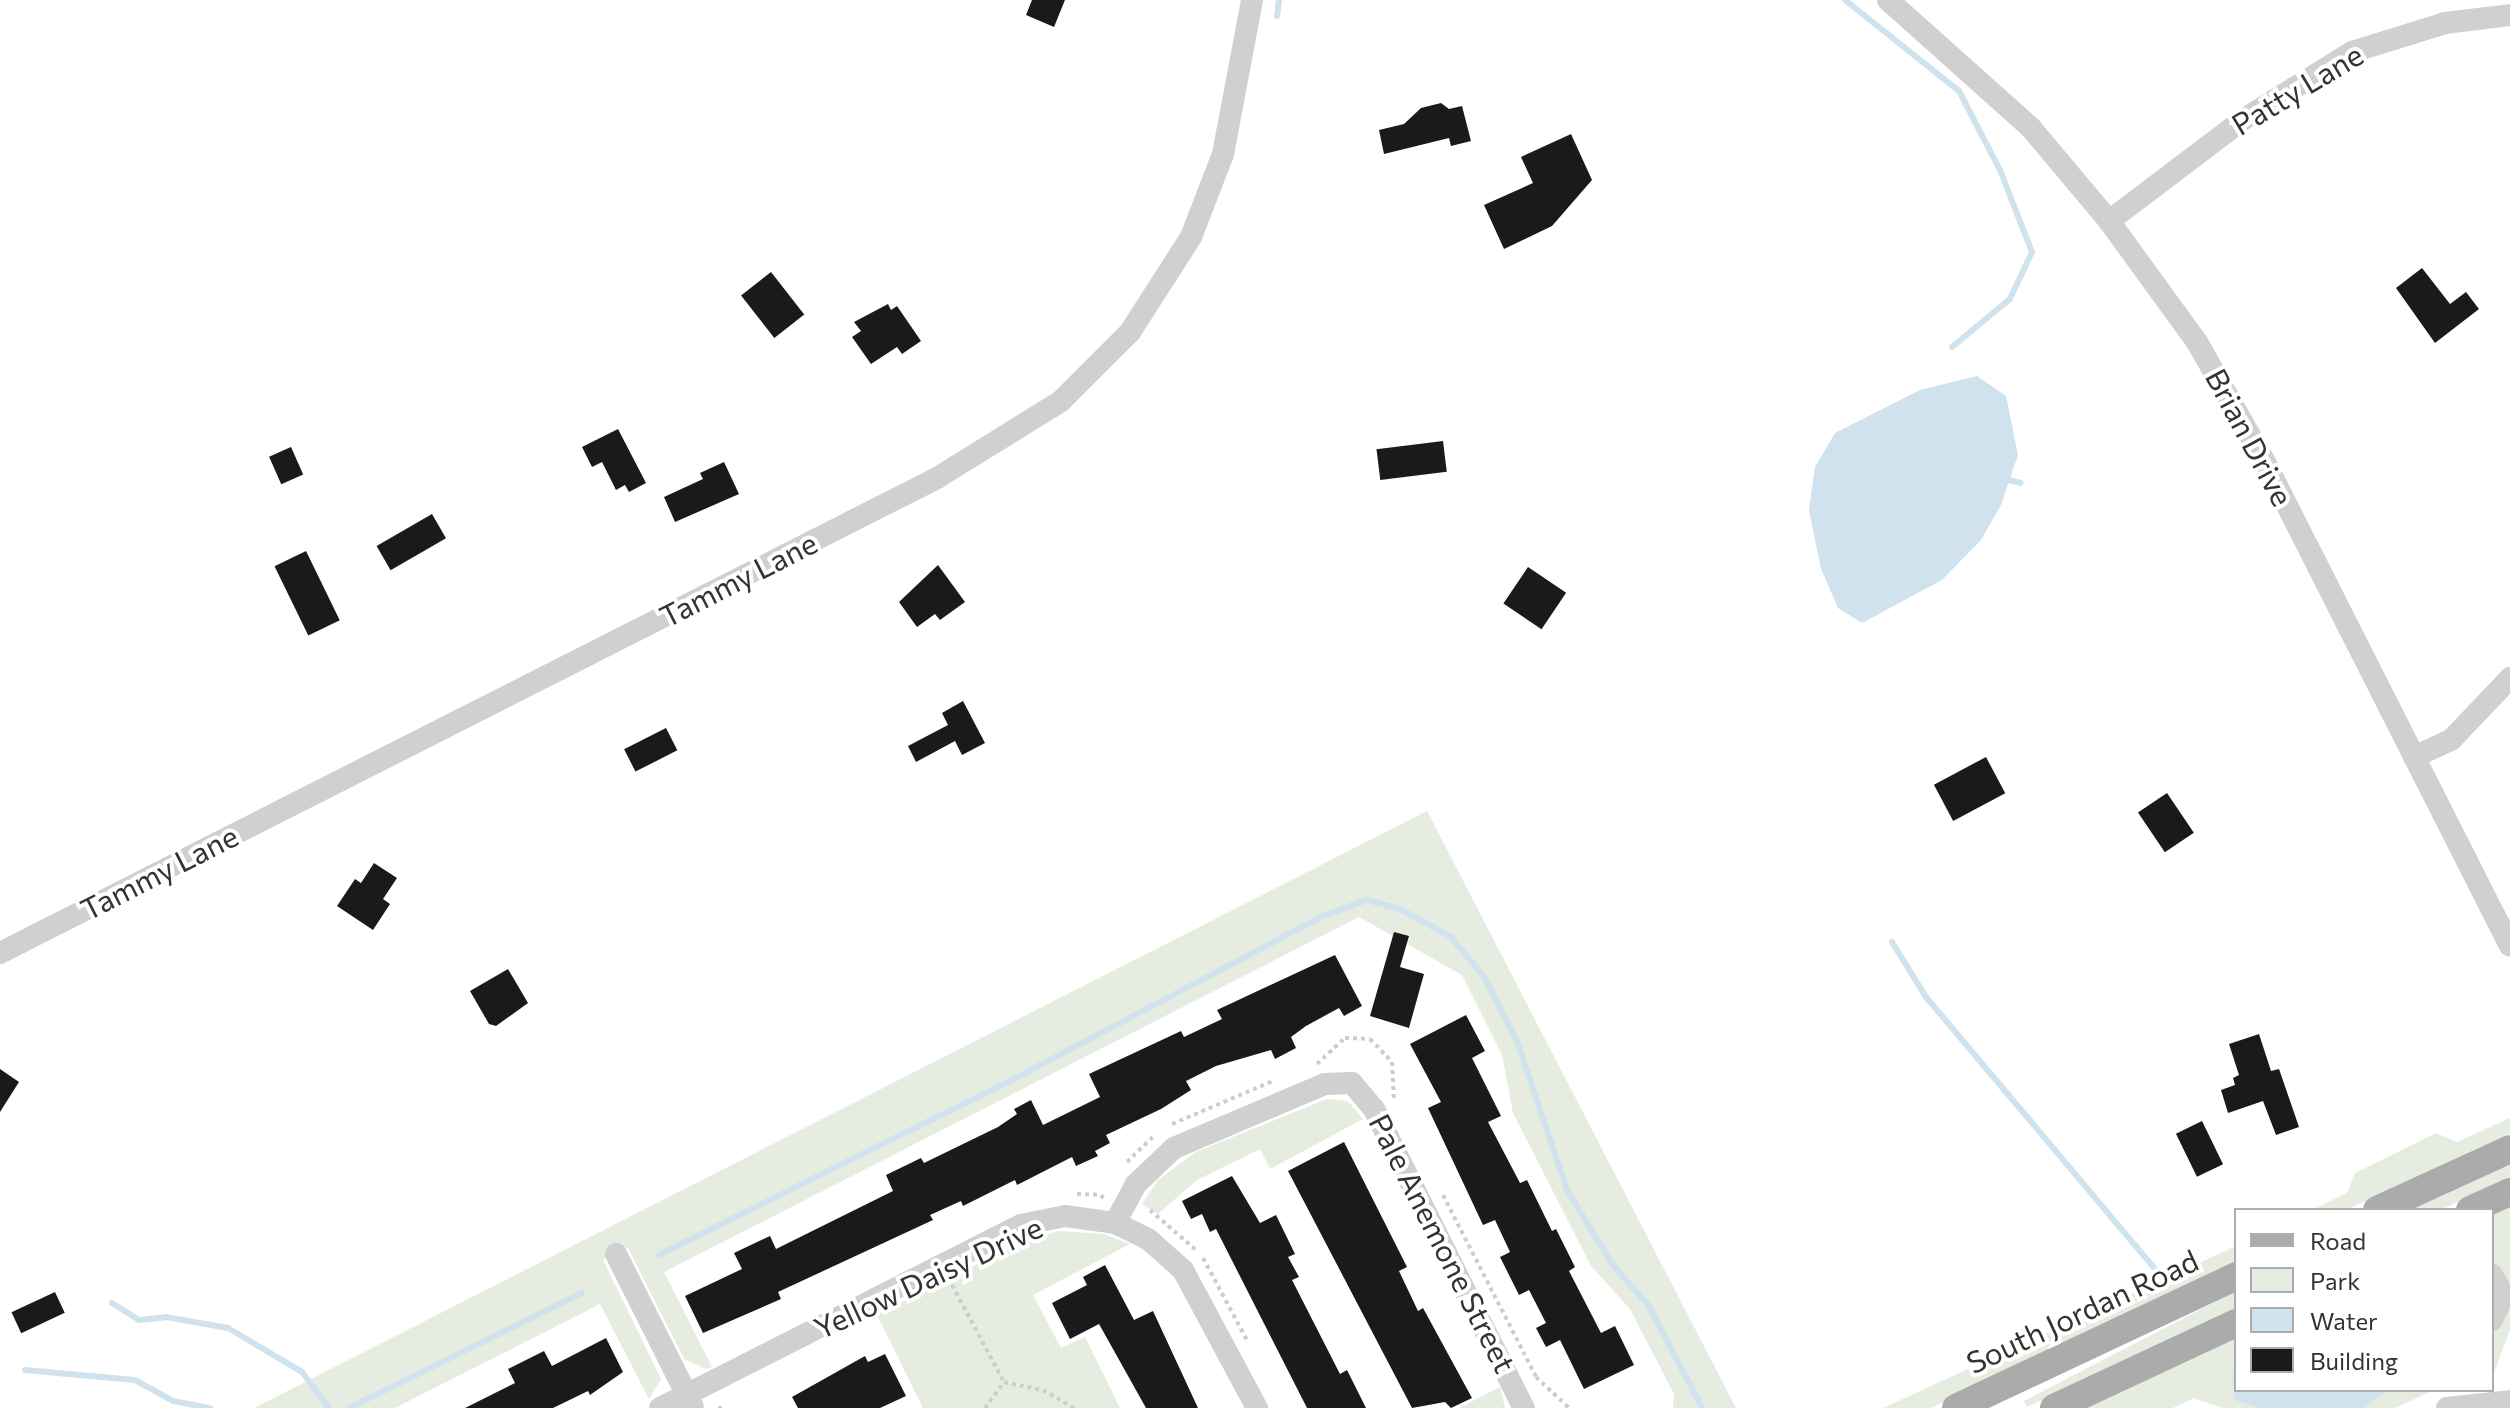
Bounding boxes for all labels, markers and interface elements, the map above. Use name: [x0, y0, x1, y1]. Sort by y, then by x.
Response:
street label: Patty Lane: [2225, 36, 2369, 142]
street label: Brian Drive: [2199, 362, 2301, 512]
street label: Tammy Lane: [653, 524, 823, 634]
street label: Tammy Lane: [74, 817, 244, 927]
street label: Pale Anemone Street: [1362, 1108, 1524, 1378]
street label: Yellow Daisy Drive: [808, 1208, 1048, 1346]
legend: [2234, 1208, 2494, 1392]
text: Road: [2310, 1226, 2366, 1255]
street label: South Jordan Road: [1960, 1242, 2204, 1380]
text: Park: [2310, 1266, 2360, 1295]
text: Water: [2310, 1306, 2378, 1335]
text: Building: [2310, 1346, 2398, 1375]

